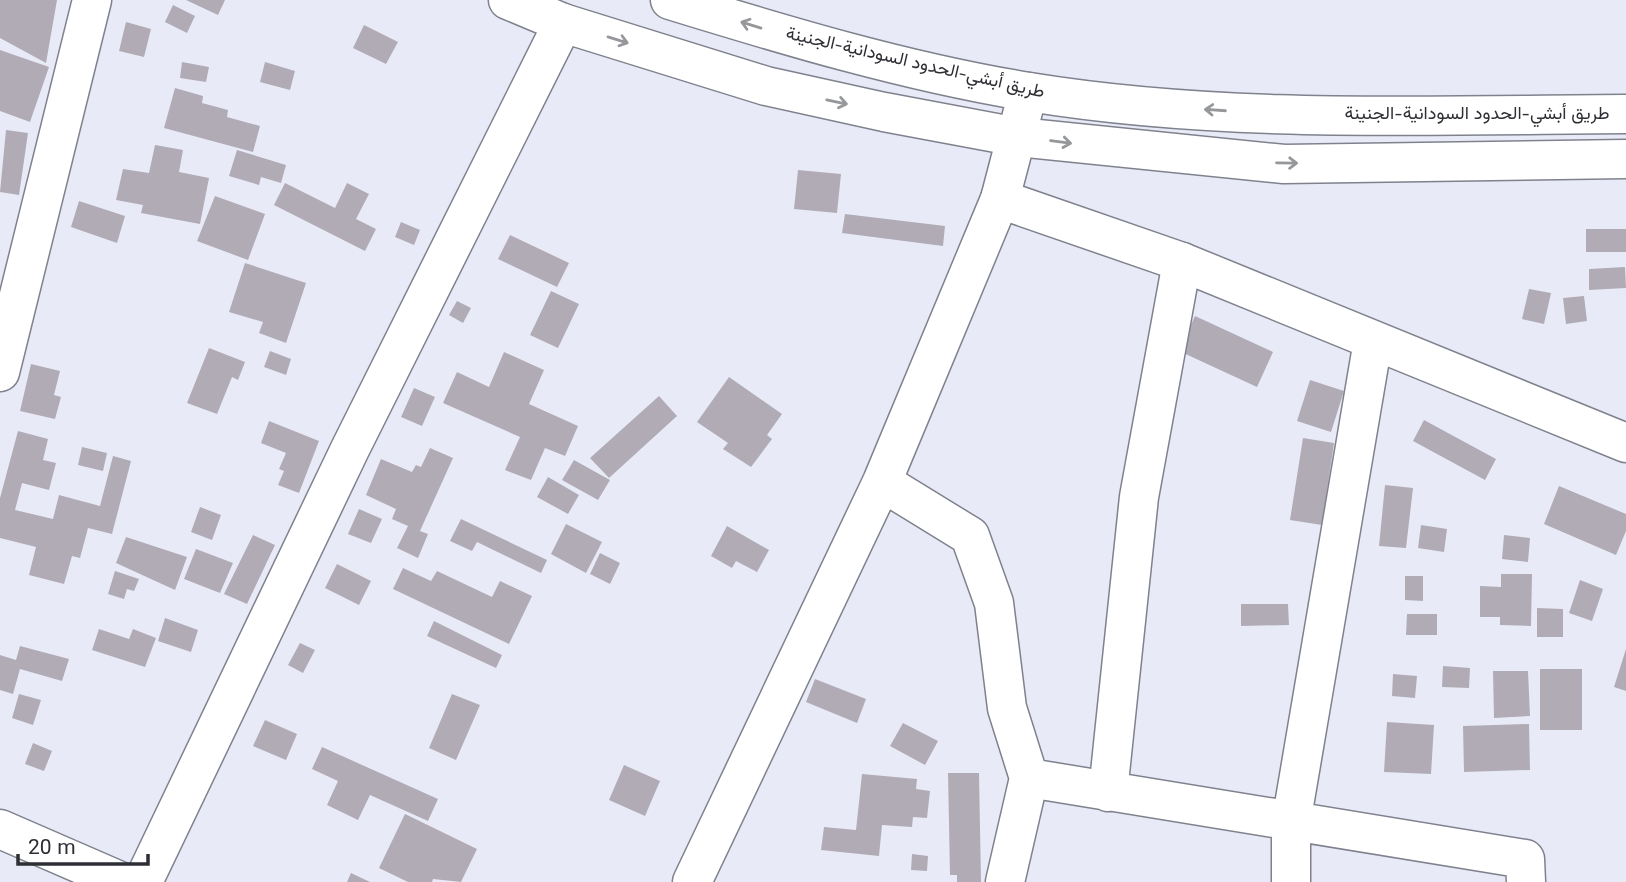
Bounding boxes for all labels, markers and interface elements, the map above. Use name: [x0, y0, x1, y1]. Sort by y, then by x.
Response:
one-way arrow: [741, 18, 763, 31]
street label: طريق أبشي-الحدود السودانية-الجنينة: [783, 21, 1047, 107]
one-way arrow: [607, 35, 629, 48]
one-way arrow: [825, 96, 848, 109]
street label: طريق أبشي-الحدود السودانية-الجنينة: [1345, 101, 1609, 129]
one-way arrow: [1204, 103, 1227, 116]
one-way arrow: [1049, 135, 1071, 148]
one-way arrow: [1275, 157, 1298, 170]
scale bar: [18, 822, 147, 866]
text: 20 m: [28, 832, 76, 865]

